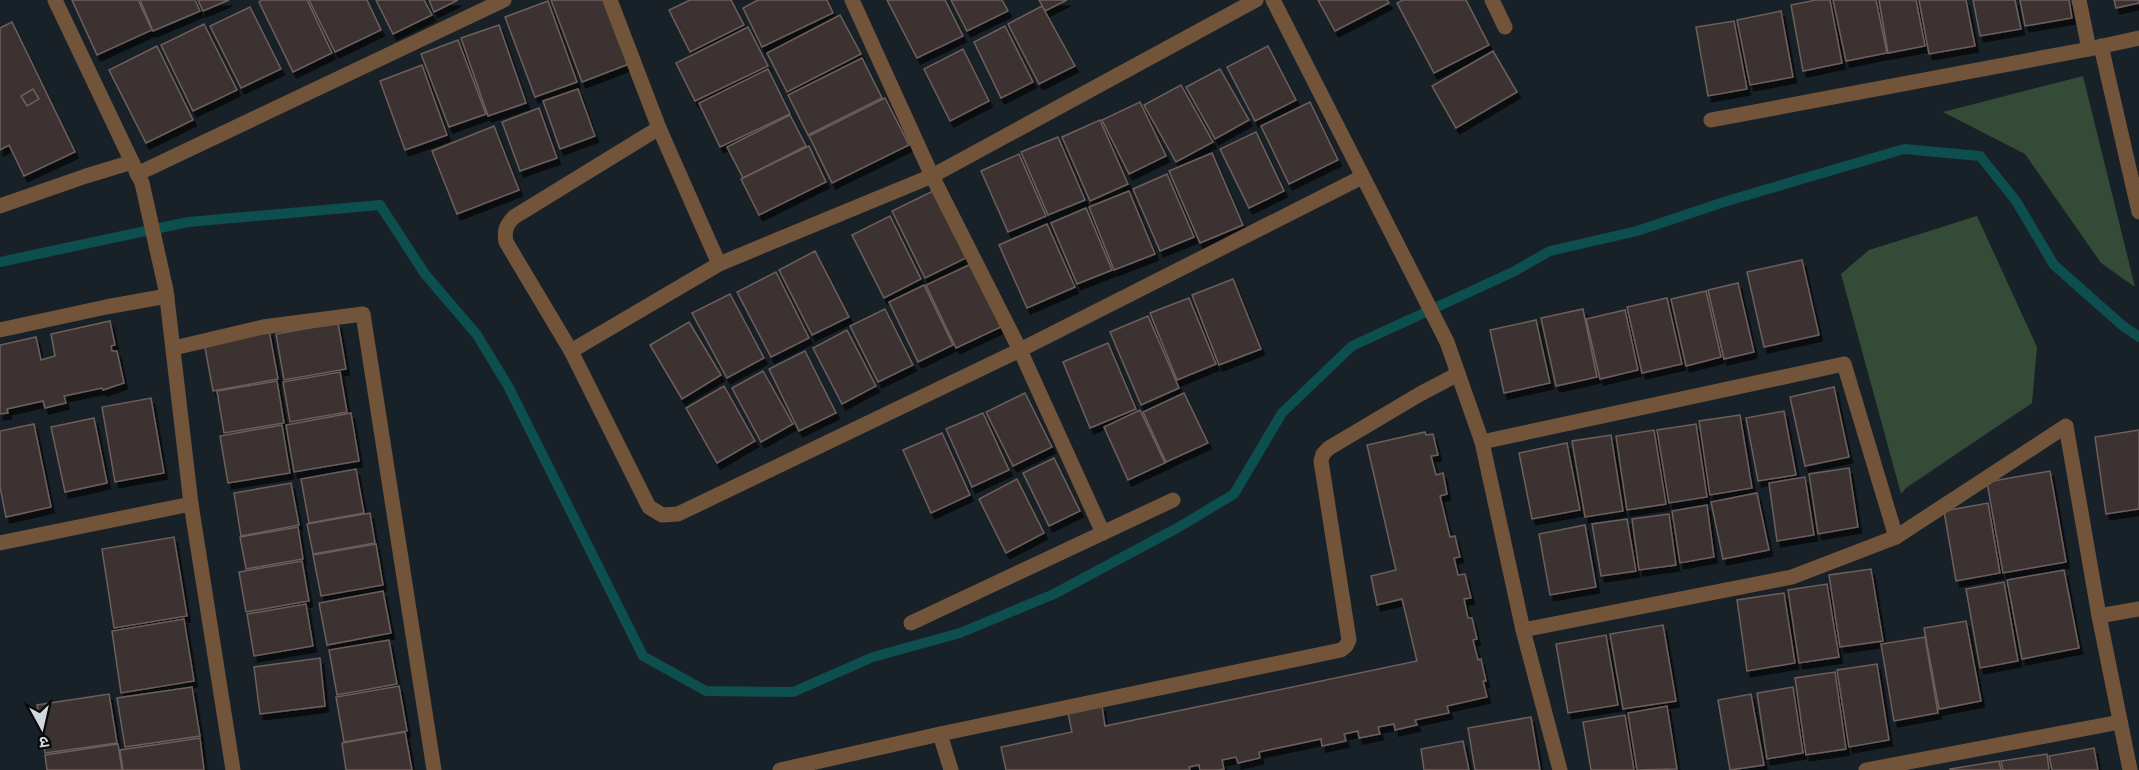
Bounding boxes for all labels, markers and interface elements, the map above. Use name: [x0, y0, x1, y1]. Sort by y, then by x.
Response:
north arrow: [12, 698, 72, 758]
text: उ: [37, 732, 50, 753]

